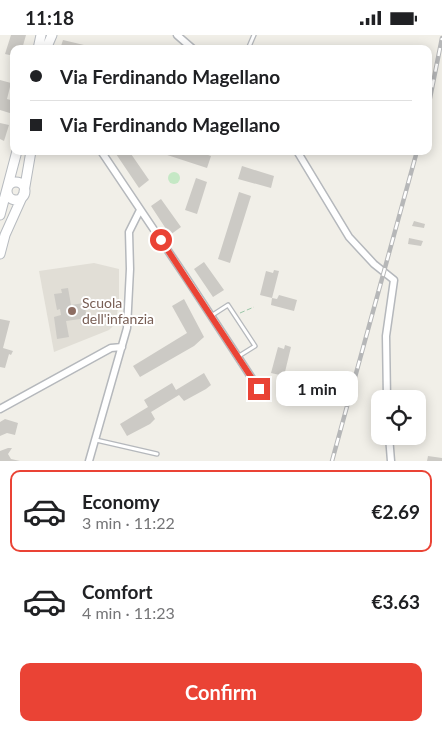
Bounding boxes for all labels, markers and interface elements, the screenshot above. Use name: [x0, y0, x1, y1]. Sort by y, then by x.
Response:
text: 11:18: [25, 6, 74, 29]
text: Via Ferdinando Magellano: [60, 65, 280, 88]
text: Via Ferdinando Magellano: [60, 113, 280, 136]
route start: [150, 229, 172, 251]
place label: Scuola dell'infanzia: [82, 294, 154, 327]
marker: Scuola dell'infanzia: [66, 305, 78, 317]
callout: 1 min: [276, 371, 359, 407]
route end: [248, 378, 270, 400]
text: 1 min: [297, 379, 337, 398]
map controls: [371, 390, 426, 445]
button: locate: [371, 390, 426, 445]
icon: car: [22, 489, 67, 534]
text: Economy: [82, 490, 160, 513]
text: €2.69: [371, 500, 420, 523]
text: 3 min · 11:22: [82, 513, 175, 532]
icon: car: [22, 579, 67, 624]
text: Comfort: [82, 580, 153, 603]
text: €3.63: [371, 590, 420, 613]
text: 4 min · 11:23: [82, 603, 175, 622]
button: Confirm: [20, 663, 422, 721]

